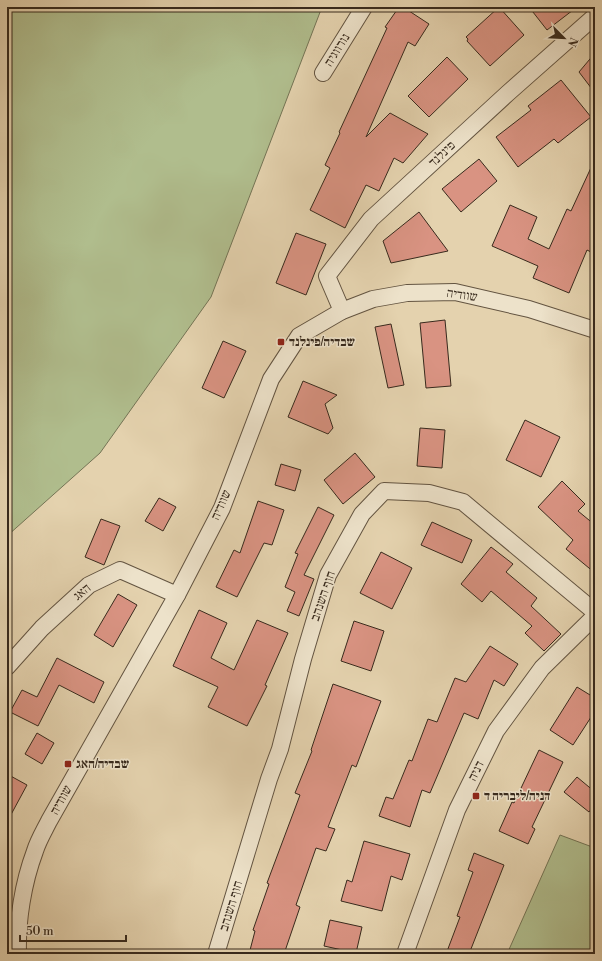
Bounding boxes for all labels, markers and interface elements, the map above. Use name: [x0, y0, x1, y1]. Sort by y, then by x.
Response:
north arrow: [544, 18, 584, 58]
street label: נורווגיה: [321, 30, 353, 70]
text: N: [564, 35, 580, 49]
street label: פינלנד: [425, 138, 459, 170]
street label: שוודיה: [445, 285, 479, 305]
place label: שבדיה/פינלנד: [289, 334, 355, 350]
marker: שבדיה/פינלנד: [276, 337, 286, 347]
street label: שוודיה: [207, 487, 235, 523]
street label: חוף השנהב: [307, 569, 339, 623]
street label: האג: [70, 580, 94, 604]
place label: שבדיה/האג: [76, 756, 130, 772]
street label: דניה: [464, 758, 488, 784]
marker: שבדיה/האג: [63, 759, 73, 769]
street label: שוודיה: [46, 782, 76, 818]
place label: דניה/ליבריה ד: [484, 788, 550, 804]
marker: דניה/ליבריה ד: [471, 791, 481, 801]
street label: חוף השנהב: [216, 879, 246, 933]
scale bar: [20, 917, 126, 943]
text: 50 m: [26, 924, 54, 939]

